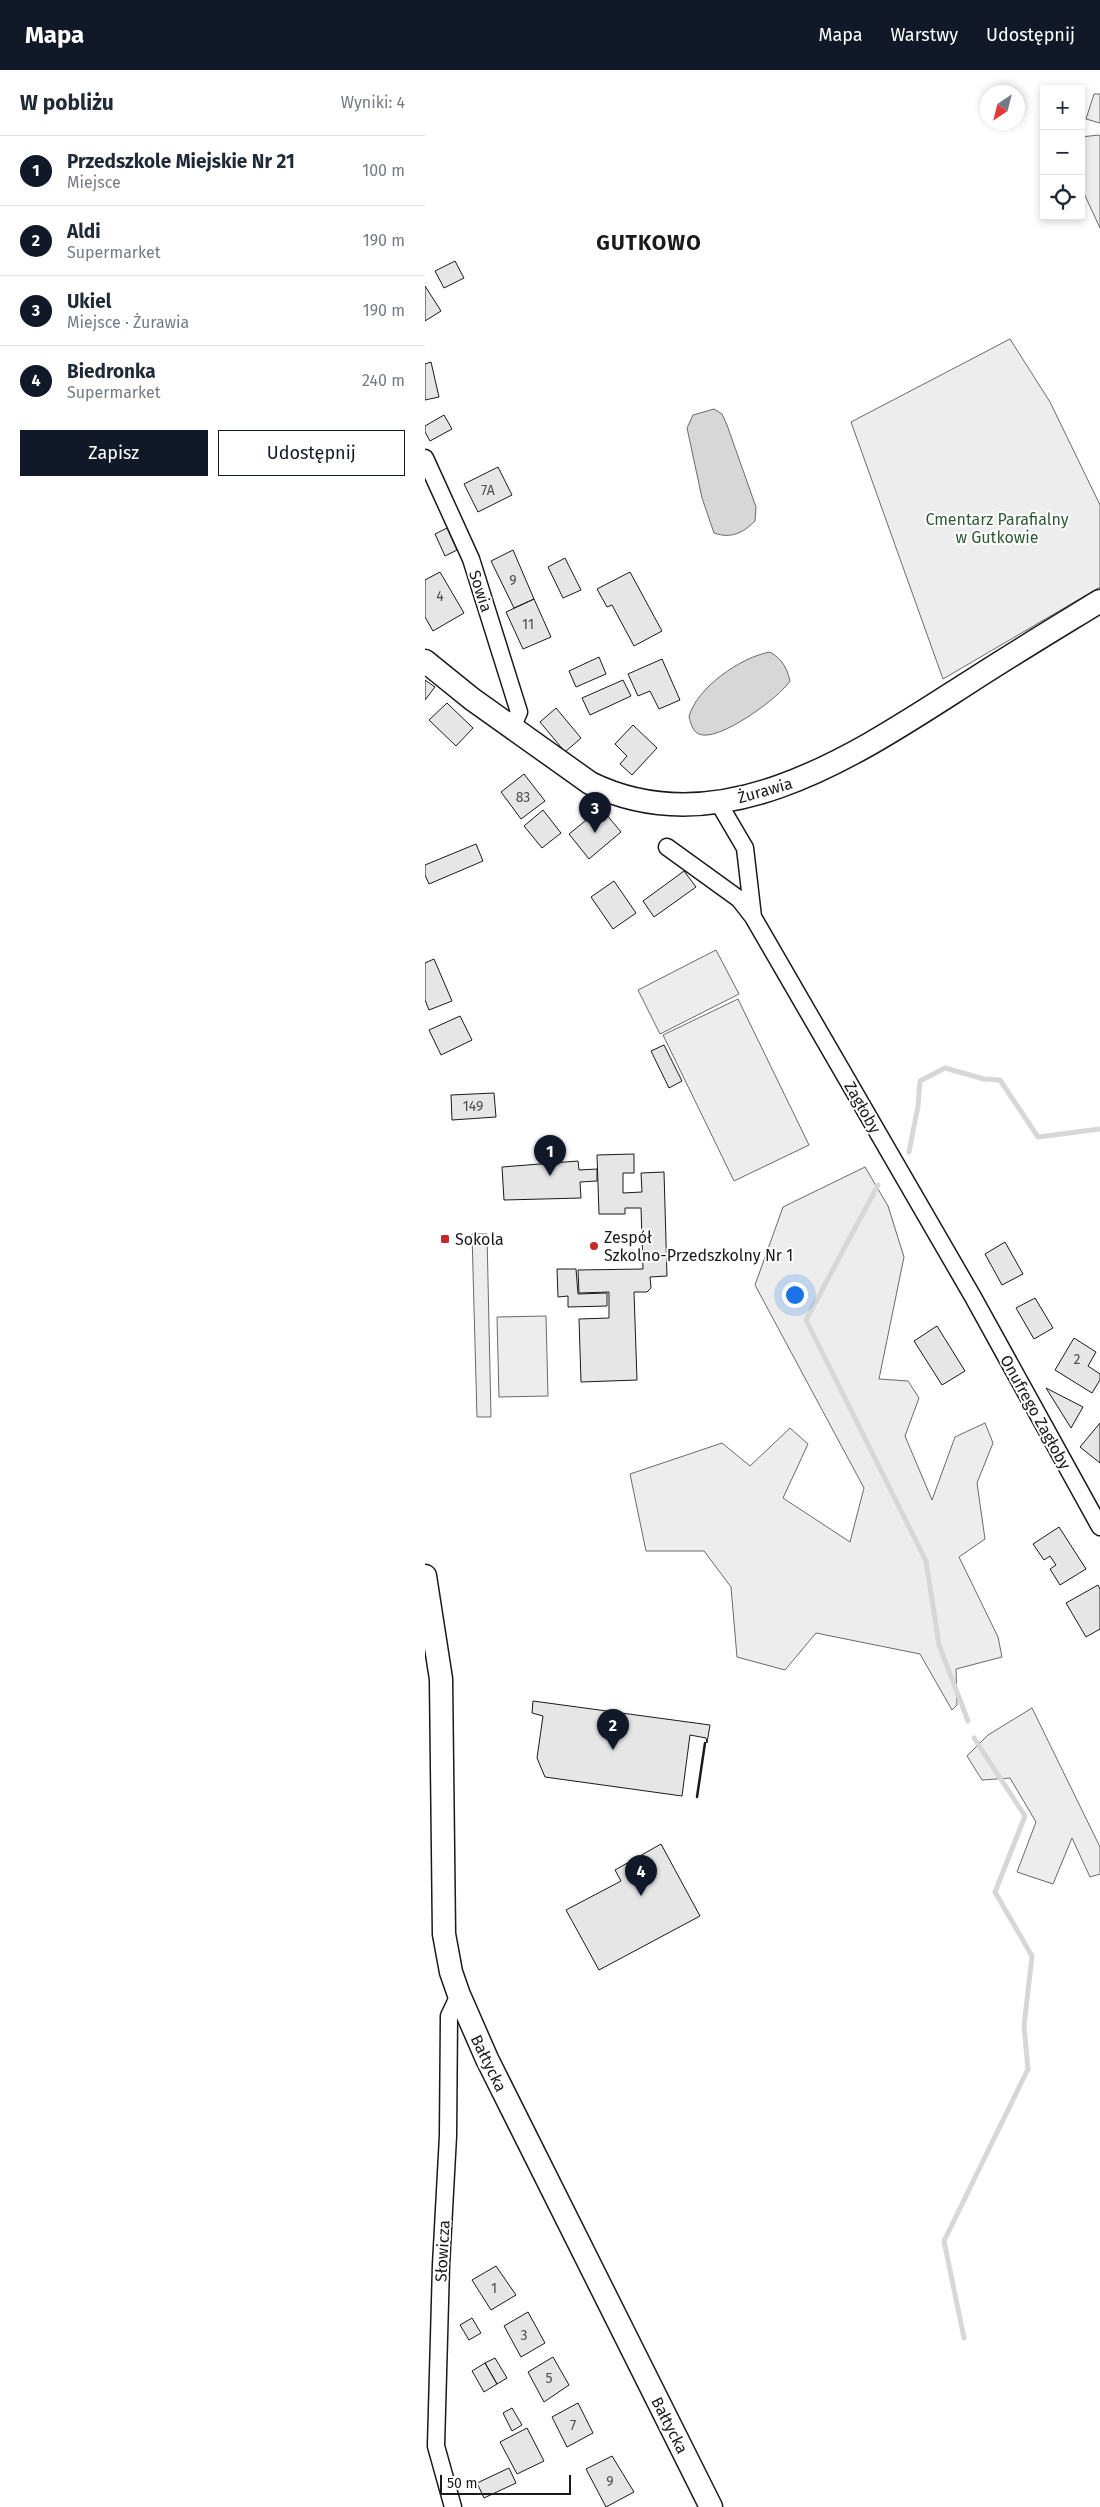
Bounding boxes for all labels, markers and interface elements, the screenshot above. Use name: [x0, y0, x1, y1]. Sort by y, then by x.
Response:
text: Mapa: [25, 21, 84, 49]
text: Mapa: [818, 24, 863, 46]
text: Warstwy: [891, 24, 958, 46]
text: Udostępnij: [986, 24, 1075, 46]
north arrow: [980, 85, 1025, 130]
map controls: [1040, 85, 1085, 220]
button: +: [1040, 85, 1085, 130]
text: W pobliżu: [20, 90, 114, 116]
text: Wyniki: 4: [341, 93, 405, 112]
button: −: [1040, 130, 1085, 175]
text: Przedszkole Miejskie Nr 21: [67, 150, 295, 173]
text: 1: [32, 161, 40, 180]
text: 100 m: [362, 161, 405, 180]
text: Miejsce: [67, 173, 121, 192]
button: locate: [1040, 175, 1085, 220]
text: Aldi: [67, 220, 101, 243]
district label: GUTKOWO: [596, 230, 702, 256]
text: 2: [32, 231, 40, 250]
text: 190 m: [363, 231, 405, 250]
text: Supermarket: [67, 243, 161, 262]
text: Ukiel: [67, 290, 111, 313]
text: 3: [32, 301, 40, 320]
text: 190 m: [363, 301, 405, 320]
text: Miejsce · Żurawia: [67, 313, 189, 332]
text: Biedronka: [67, 360, 156, 383]
text: 4: [31, 371, 41, 390]
text: 240 m: [362, 371, 405, 390]
text: Supermarket: [67, 383, 161, 402]
button: Zapisz: [20, 430, 208, 476]
button: Udostępnij: [218, 430, 405, 476]
house number: 7A: [481, 482, 495, 499]
park label: Cmentarz Parafialny w Gutkowie: [925, 510, 1069, 547]
street label: Sowia: [465, 568, 496, 614]
house number: 9: [509, 572, 517, 589]
house number: 4: [436, 588, 444, 605]
house number: 11: [522, 616, 534, 633]
street label: Żurawia: [735, 773, 795, 807]
house number: 83: [516, 789, 530, 806]
pin: 3: [579, 792, 611, 833]
street label: Zagłoby: [840, 1078, 885, 1137]
house number: 149: [463, 1098, 483, 1115]
pin: 1: [534, 1135, 566, 1176]
place label: Zespół Szkolno-Przedszkolny Nr 1: [604, 1228, 793, 1265]
place label: Sokola: [455, 1230, 504, 1249]
marker: Sokola: [439, 1233, 451, 1245]
marker: Zespół Szkolno-Przedszkolny Nr 1: [588, 1240, 600, 1252]
your location: [782, 1282, 808, 1308]
house number: 2: [1074, 1351, 1081, 1368]
street label: Onufrego Zagłoby: [996, 1352, 1075, 1473]
pin: 2: [597, 1709, 629, 1750]
pin: 4: [625, 1855, 657, 1896]
street label: Bałtycka: [467, 2032, 510, 2095]
street label: Słowicza: [431, 2220, 454, 2282]
house number: 1: [491, 2280, 497, 2297]
house number: 3: [521, 2327, 528, 2344]
house number: 5: [545, 2370, 553, 2387]
street label: Bałtycka: [647, 2394, 692, 2457]
house number: 7: [570, 2417, 576, 2434]
scale bar: [440, 2472, 571, 2495]
house number: 9: [606, 2473, 614, 2490]
text: 50 m: [447, 2475, 478, 2492]

